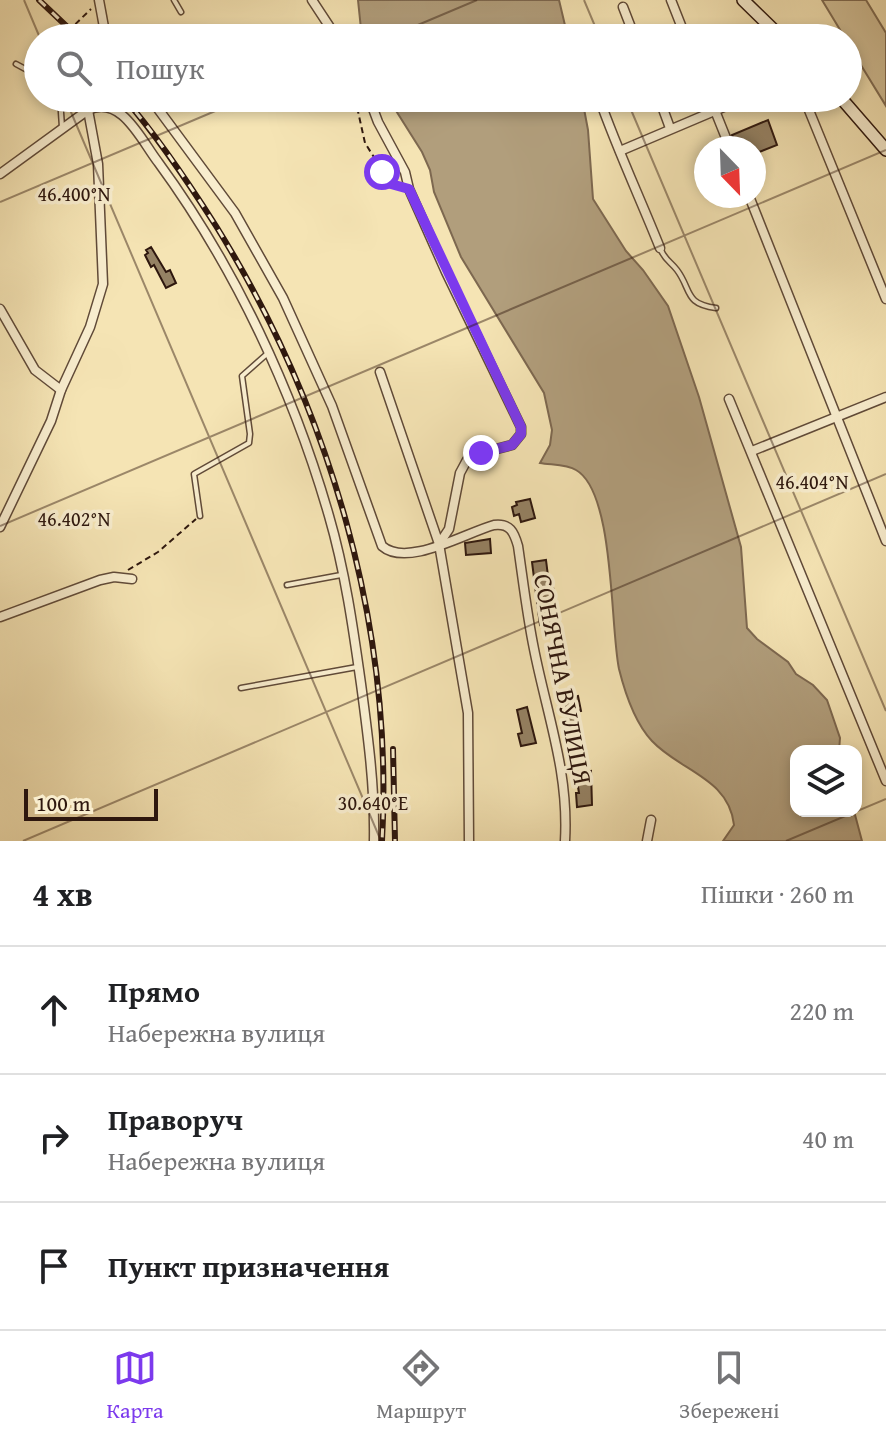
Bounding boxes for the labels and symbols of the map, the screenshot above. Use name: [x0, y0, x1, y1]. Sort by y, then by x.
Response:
north arrow: [694, 136, 766, 208]
route start: [364, 154, 400, 190]
text: 46.400°N: [37, 179, 111, 208]
route end: [463, 435, 499, 471]
text: 46.404°N: [775, 467, 849, 496]
text: 46.402°N: [37, 504, 111, 533]
street label: СОНЯЧНА ВУЛИЦЯ: [524, 570, 603, 788]
scale bar: [24, 785, 158, 821]
text: 30.640°E: [338, 788, 408, 817]

